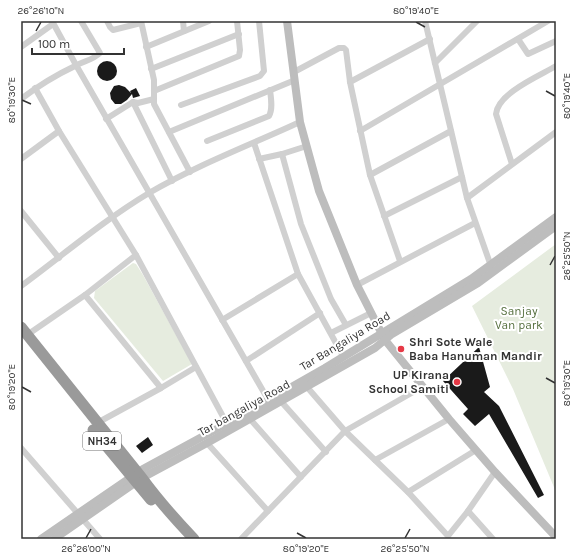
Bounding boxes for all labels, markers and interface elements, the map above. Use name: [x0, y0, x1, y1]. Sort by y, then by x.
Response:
text: 26°26'10"N: [18, 5, 64, 17]
text: 80°19'40"E: [393, 5, 439, 17]
scale bar: [32, 30, 124, 56]
text: 100 m: [38, 37, 70, 51]
text: 80°19'40"E: [561, 73, 573, 119]
text: 80°19'30"E: [6, 77, 18, 123]
text: 26°25'50"N: [561, 231, 573, 281]
park label: Sanjay Van park: [495, 304, 543, 332]
street label: Tar Bangaliya Road: [297, 308, 393, 374]
place label: Shri Sote Wale Baba Hanuman Mandir: [409, 335, 542, 363]
marker: Shri Sote Wale Baba Hanuman Mandir: [396, 344, 406, 354]
text: 80°19'30"E: [561, 360, 573, 406]
text: 80°19'20"E: [6, 364, 18, 410]
place label: UP Kirana School Samiti: [369, 368, 449, 396]
street label: Tar bangaliya Road: [196, 377, 292, 439]
marker: UP Kirana School Samiti: [452, 377, 462, 387]
road number: NH34: [83, 432, 121, 450]
text: 26°26'00"N: [61, 543, 111, 555]
text: 80°19'20"E: [283, 543, 329, 555]
text: 26°25'50"N: [380, 543, 430, 555]

